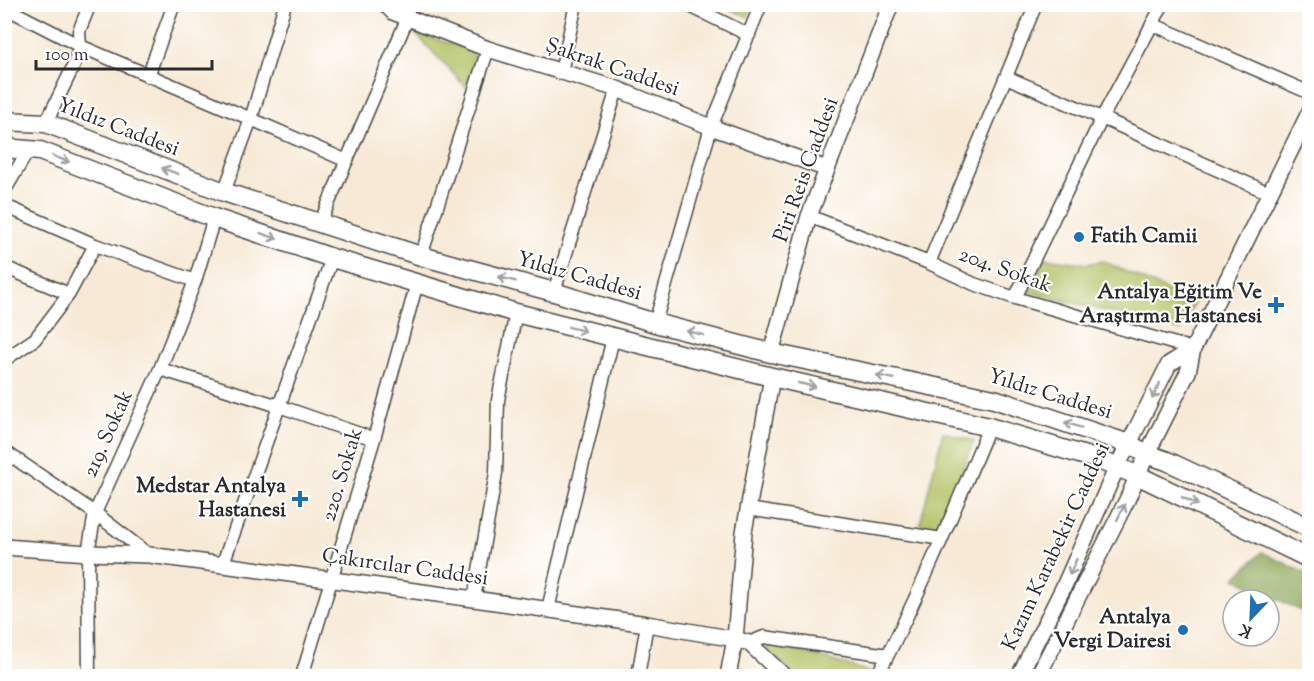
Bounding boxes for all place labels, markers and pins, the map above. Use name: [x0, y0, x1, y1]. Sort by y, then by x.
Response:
place label: Fatih Camii: [1091, 222, 1197, 252]
marker: Fatih Camii: [1072, 230, 1086, 244]
place label: Antalya Eğitim Ve Araştırma Hastanesi: [1080, 278, 1262, 332]
marker: Antalya Eğitim Ve Araştırma Hastanesi: [1267, 296, 1285, 314]
place label: Medstar Antalya Hastanesi: [136, 472, 286, 526]
marker: Medstar Antalya Hastanesi: [291, 490, 309, 508]
place label: Antalya Vergi Dairesi: [1054, 603, 1171, 657]
marker: Antalya Vergi Dairesi: [1176, 623, 1190, 637]

